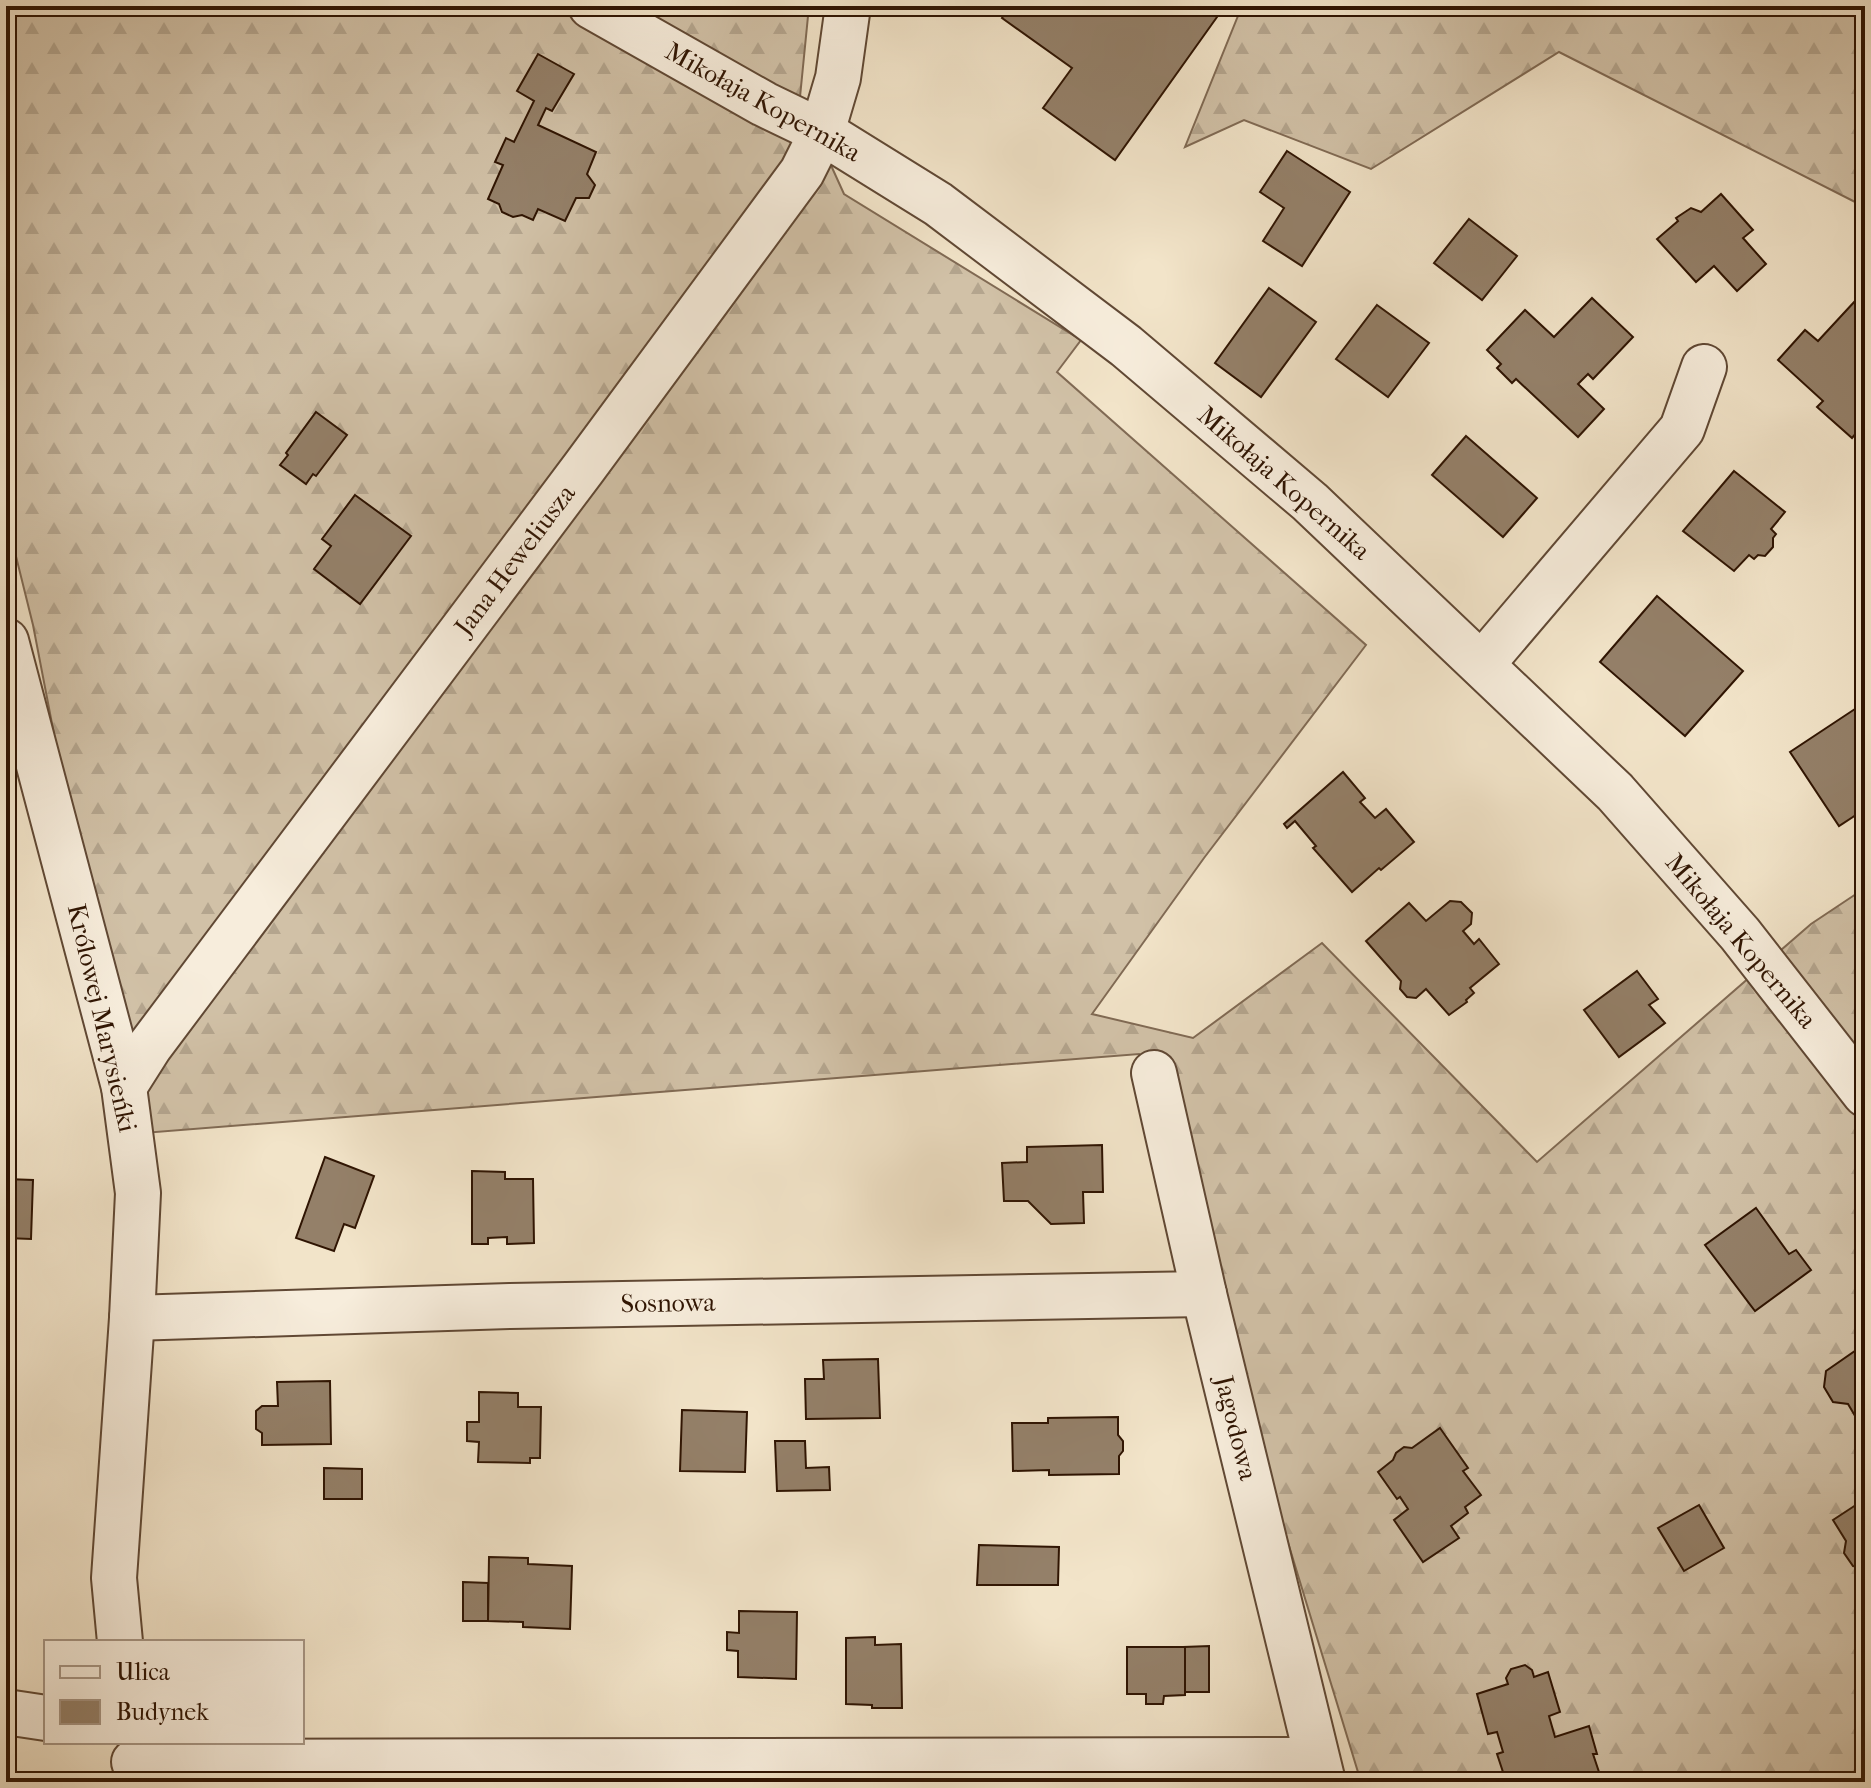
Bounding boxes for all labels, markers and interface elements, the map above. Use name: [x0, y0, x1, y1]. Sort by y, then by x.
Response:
street label: Mikołaja Kopernika: [660, 35, 867, 169]
street label: Mikołaja Kopernika: [1191, 400, 1377, 567]
street label: Jana Heweliusza: [447, 478, 582, 643]
street label: Mikołaja Kopernika: [1659, 847, 1824, 1035]
street label: Królowej Marysieńki: [61, 901, 143, 1135]
street label: Sosnowa: [620, 1287, 717, 1319]
street label: Jagodowa: [1208, 1371, 1264, 1484]
legend: [44, 1640, 304, 1744]
text: Ulica: [116, 1658, 171, 1686]
text: Budynek: [116, 1698, 209, 1726]

